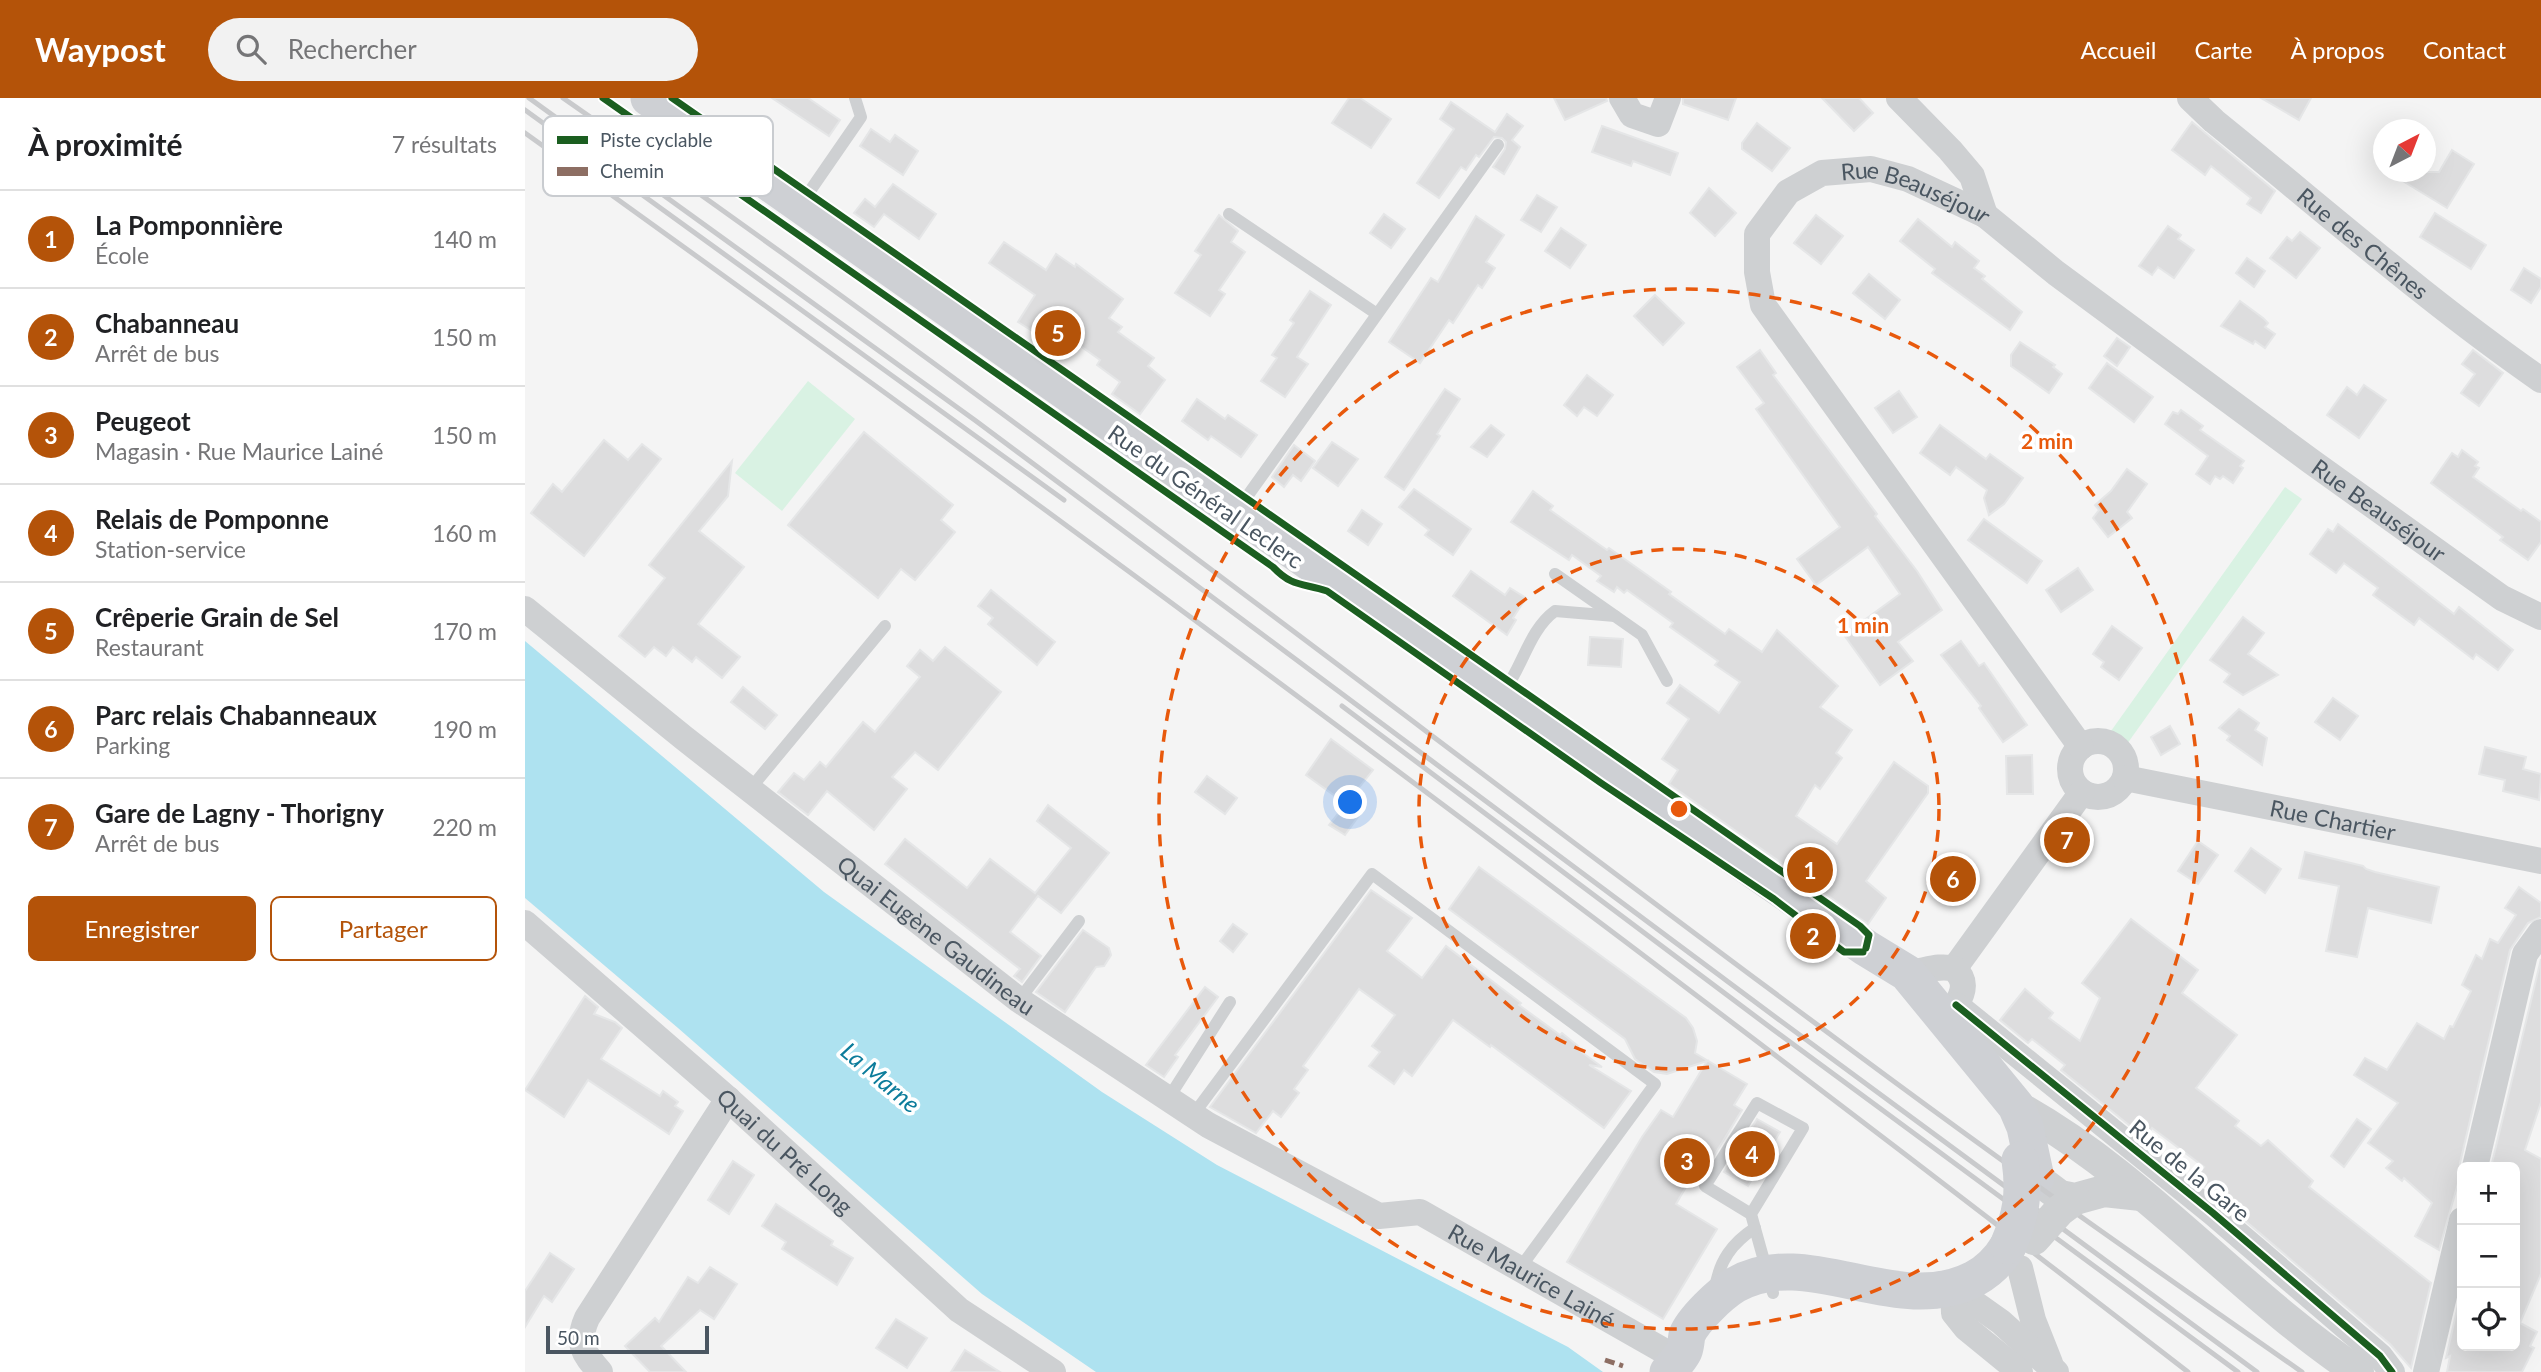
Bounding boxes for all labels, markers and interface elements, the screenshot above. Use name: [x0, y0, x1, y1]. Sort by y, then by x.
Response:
search box: [208, 18, 698, 81]
text: Waypost: [35, 29, 166, 69]
icon: search: [232, 30, 270, 68]
text: Rechercher: [288, 33, 417, 65]
text: Accueil: [2080, 35, 2156, 64]
text: Carte: [2194, 35, 2252, 64]
text: À propos: [2290, 35, 2385, 64]
text: Contact: [2423, 35, 2506, 64]
legend: [543, 116, 773, 196]
north arrow: [2373, 119, 2436, 182]
text: À proximité: [28, 126, 183, 162]
text: Piste cyclable: [600, 128, 713, 151]
text: 7 résultats: [392, 130, 497, 158]
street label: Rue Beauséjour: [1840, 155, 1998, 229]
text: Chemin: [600, 159, 664, 182]
street label: Rue des Chênes: [2292, 181, 2434, 305]
text: La Pomponnière: [95, 209, 283, 241]
text: 1: [44, 225, 58, 253]
text: 140 m: [432, 225, 497, 253]
text: École: [95, 241, 149, 269]
text: Chabanneau: [95, 307, 239, 339]
pin: 5: [1035, 307, 1081, 359]
text: 2: [44, 323, 58, 351]
text: 150 m: [432, 323, 497, 351]
text: Arrêt de bus: [95, 339, 220, 367]
text: Peugeot: [95, 405, 191, 437]
street label: Rue du Général Leclerc: [1103, 418, 1309, 574]
text: 3: [44, 421, 58, 449]
text: 150 m: [432, 421, 497, 449]
text: 2 min: [2021, 428, 2073, 453]
text: Magasin · Rue Maurice Lainé: [95, 437, 383, 465]
street label: Rue Beauséjour: [2307, 453, 2452, 568]
text: Relais de Pomponne: [95, 503, 329, 535]
text: 4: [44, 519, 58, 547]
text: 160 m: [432, 519, 497, 547]
text: Station-service: [95, 535, 246, 563]
text: Crêperie Grain de Sel: [95, 601, 339, 633]
text: 1 min: [1837, 612, 1889, 637]
text: 5: [44, 617, 58, 645]
text: 170 m: [432, 617, 497, 645]
text: Restaurant: [95, 633, 204, 661]
text: Parc relais Chabanneaux: [95, 699, 377, 731]
text: 6: [44, 715, 58, 743]
text: 190 m: [432, 715, 497, 743]
text: Parking: [95, 731, 170, 759]
your location: [1333, 785, 1367, 819]
street label: Rue Chartier: [2268, 793, 2399, 846]
text: Gare de Lagny - Thorigny: [95, 797, 384, 829]
centre of rings: [1667, 797, 1691, 821]
text: 7: [44, 813, 58, 841]
text: 220 m: [432, 813, 497, 841]
pin: 7: [2044, 814, 2090, 866]
text: Arrêt de bus: [95, 829, 220, 857]
pin: 1: [1787, 844, 1833, 896]
street label: Quai Eugène Gaudineau: [832, 849, 1040, 1021]
pin: 6: [1930, 853, 1976, 905]
button: Enregistrer: [28, 896, 256, 961]
button: Partager: [270, 896, 497, 961]
pin: 2: [1790, 910, 1836, 962]
water label: La Marne: [836, 1036, 926, 1118]
street label: Quai du Pré Long: [712, 1082, 859, 1220]
street label: Rue de la Gare: [2124, 1113, 2256, 1227]
pin: 4: [1729, 1128, 1775, 1180]
pin: 3: [1664, 1135, 1710, 1187]
map controls: [2457, 1162, 2520, 1351]
button: +: [2457, 1162, 2520, 1225]
street label: Rue Maurice Lainé: [1444, 1217, 1620, 1334]
button: −: [2457, 1225, 2520, 1288]
button: locate: [2457, 1288, 2520, 1351]
scale bar: [546, 1323, 709, 1355]
text: 50 m: [557, 1326, 600, 1349]

